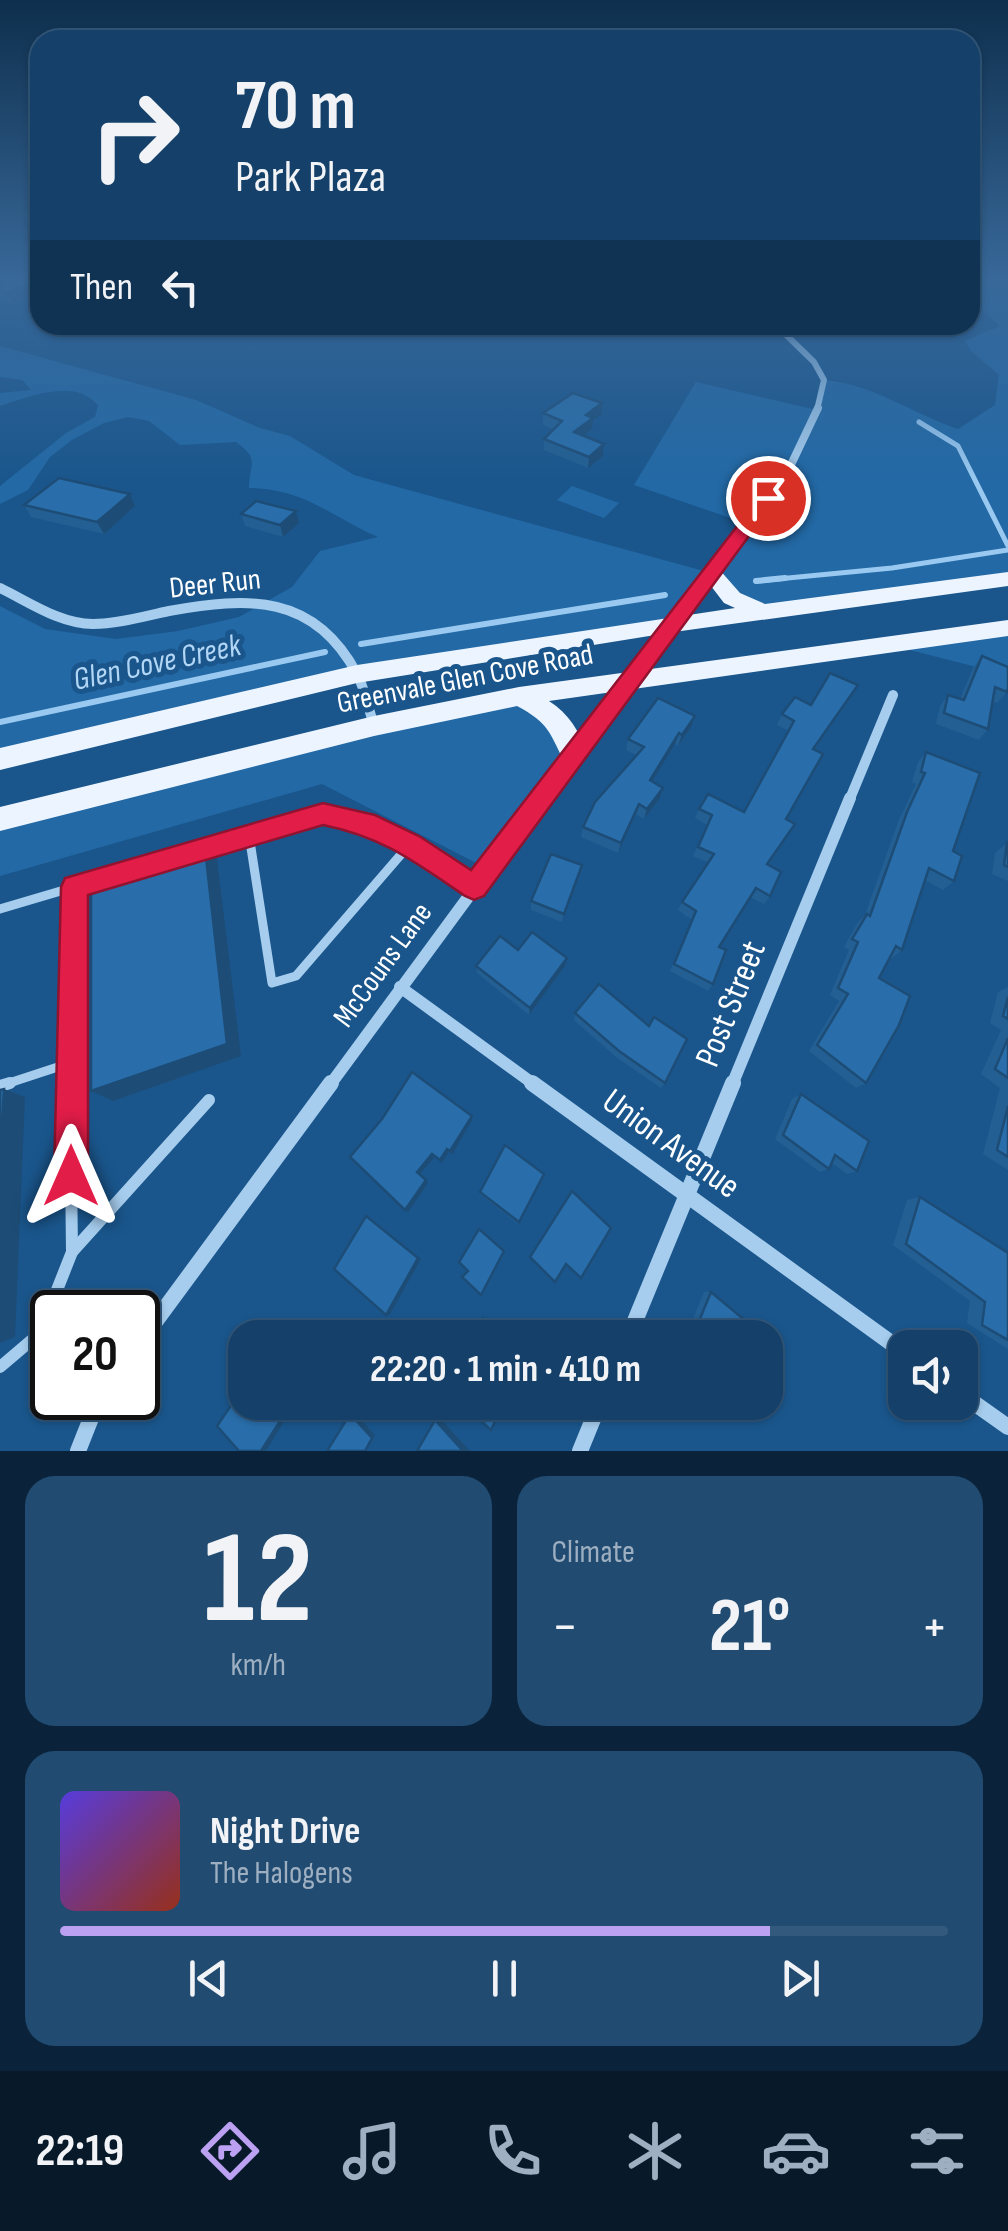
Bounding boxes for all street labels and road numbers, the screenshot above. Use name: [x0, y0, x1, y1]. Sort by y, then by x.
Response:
street label: Deer Run: [168, 561, 262, 607]
street label: Greenvale Glen Cove Road: [334, 637, 596, 721]
street label: McCouns Lane: [326, 896, 440, 1034]
street label: Post Street: [686, 935, 776, 1073]
street label: Union Avenue: [594, 1080, 748, 1208]

